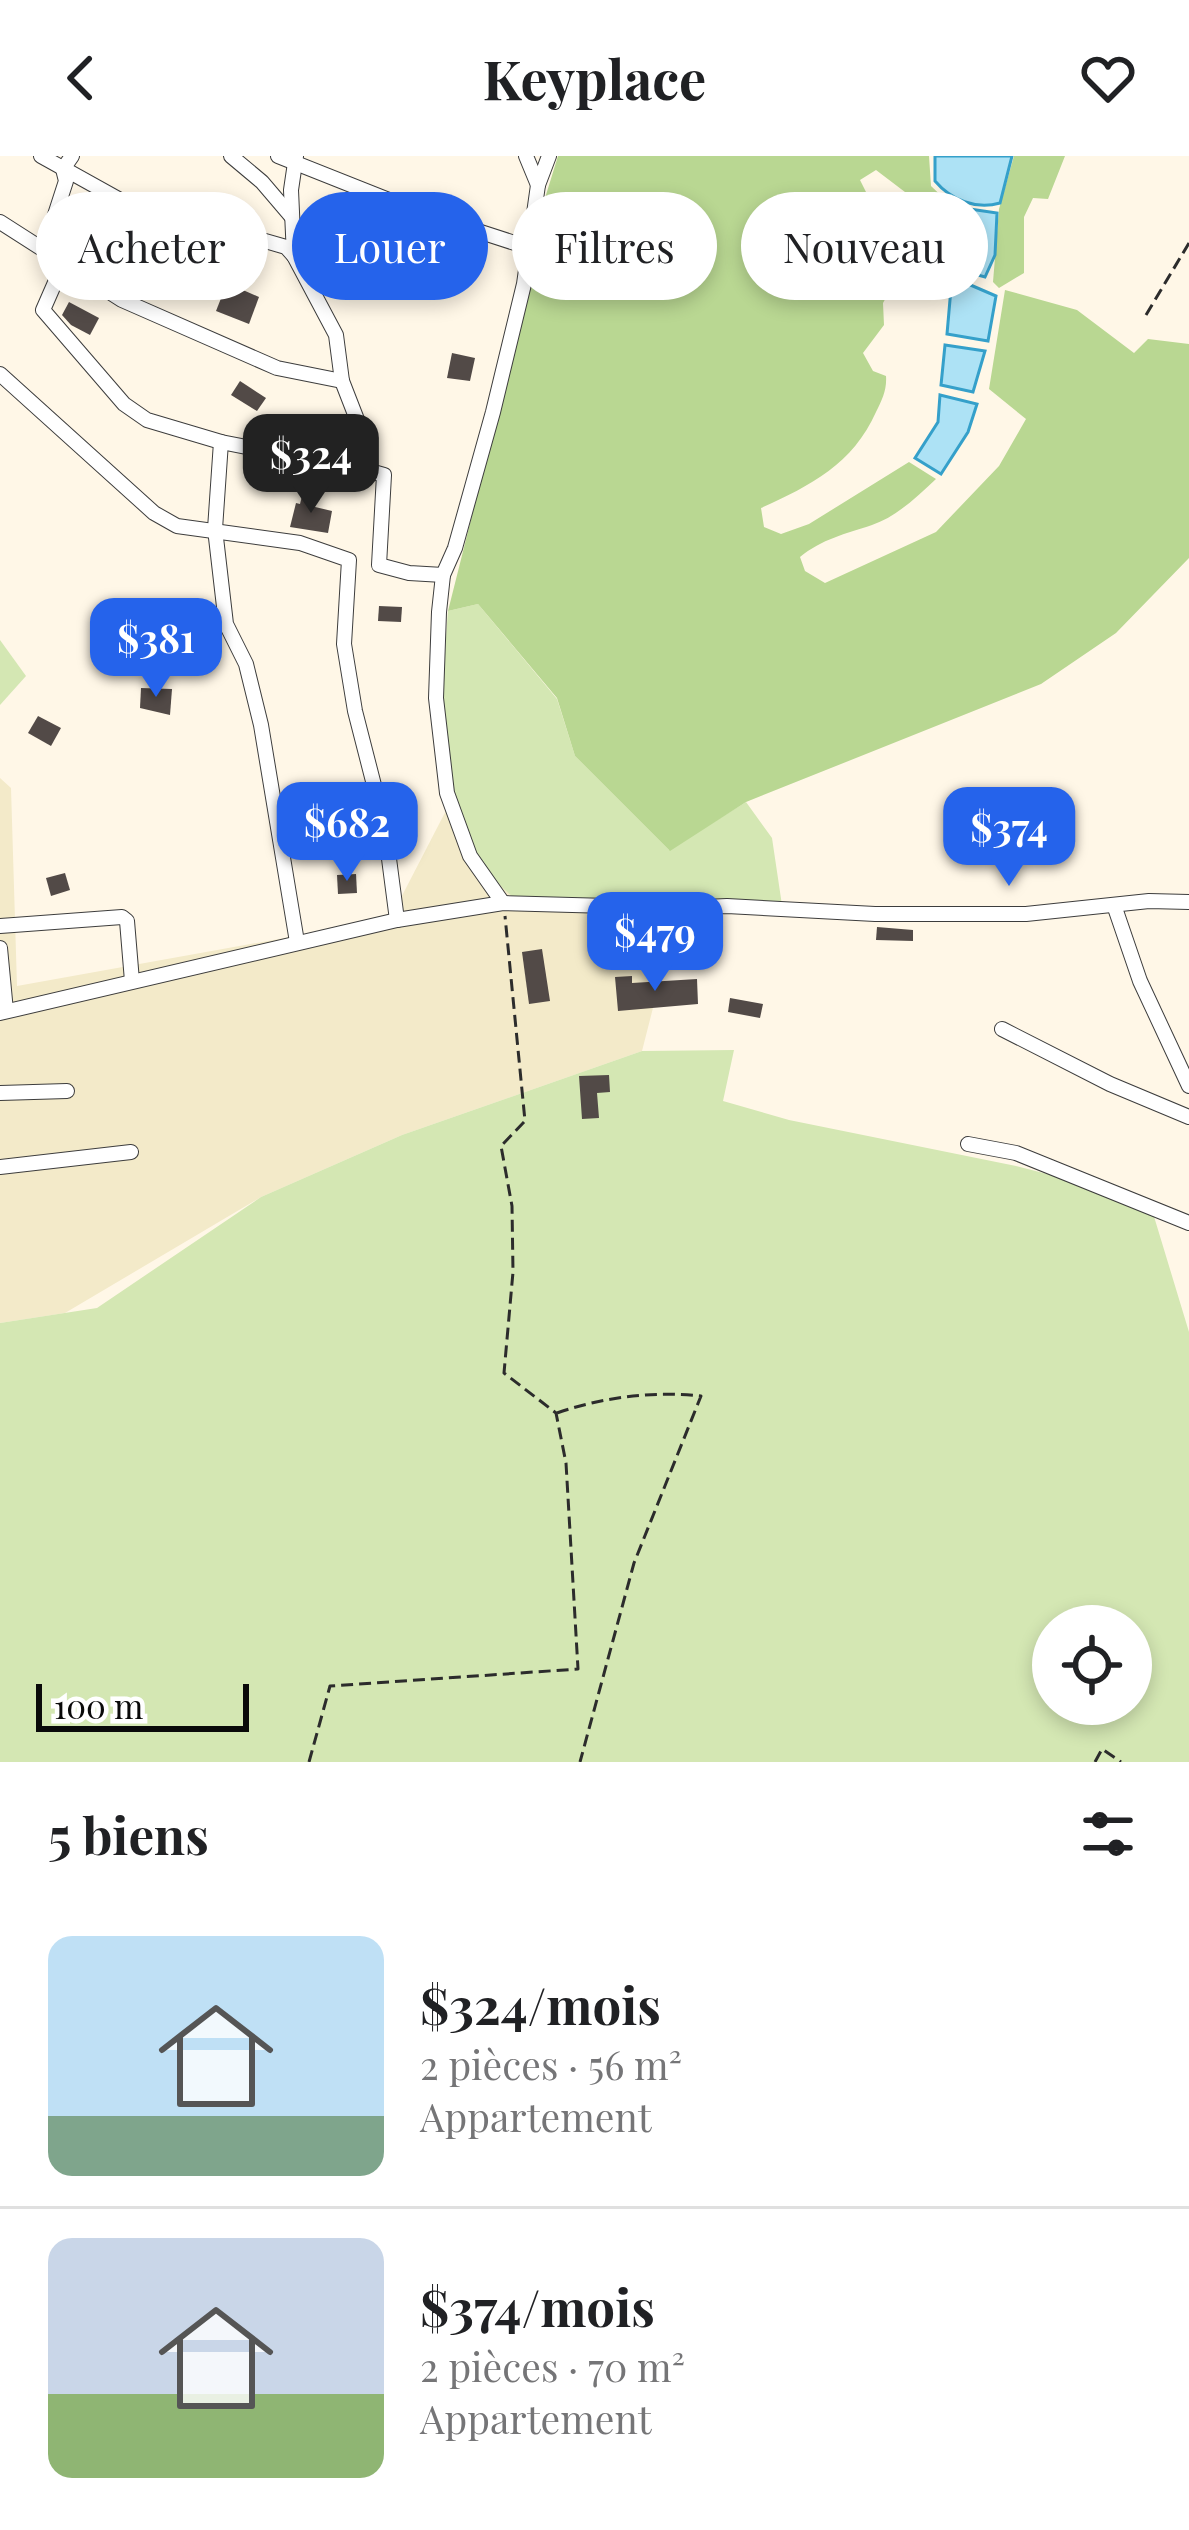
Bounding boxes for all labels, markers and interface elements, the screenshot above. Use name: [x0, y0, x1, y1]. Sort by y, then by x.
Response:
text: Keyplace: [483, 42, 706, 114]
icon: back: [48, 45, 114, 111]
icon: heart: [1075, 45, 1141, 111]
chip: Acheter: [36, 192, 268, 300]
chip: Louer: [292, 192, 488, 300]
chip: Filtres: [512, 192, 717, 300]
chip: Nouveau: [741, 192, 988, 300]
pin: $324: [240, 414, 382, 516]
text: $324: [270, 427, 352, 479]
pin: $381: [85, 598, 227, 700]
text: $381: [117, 611, 195, 663]
pin: $682: [276, 782, 418, 884]
pin: $374: [938, 787, 1080, 889]
text: $682: [304, 795, 390, 847]
text: $374: [970, 800, 1048, 852]
pin: $479: [584, 892, 726, 994]
text: $479: [614, 905, 696, 957]
map controls: [1032, 1605, 1152, 1725]
button: locate: [1032, 1605, 1152, 1725]
scale bar: [36, 1678, 249, 1731]
text: 100 m: [54, 1683, 143, 1727]
text: 5 biens: [48, 1800, 209, 1868]
icon: filters: [1075, 1801, 1141, 1867]
text: $324/mois: [420, 1970, 661, 2038]
icon: home: [144, 1984, 288, 2128]
text: 2 pièces · 56 m²: [420, 2038, 682, 2090]
text: Appartement: [420, 2090, 652, 2142]
text: $374/mois: [420, 2272, 655, 2340]
icon: home: [144, 2286, 288, 2430]
text: 2 pièces · 70 m²: [420, 2340, 685, 2392]
text: Appartement: [420, 2392, 652, 2444]

